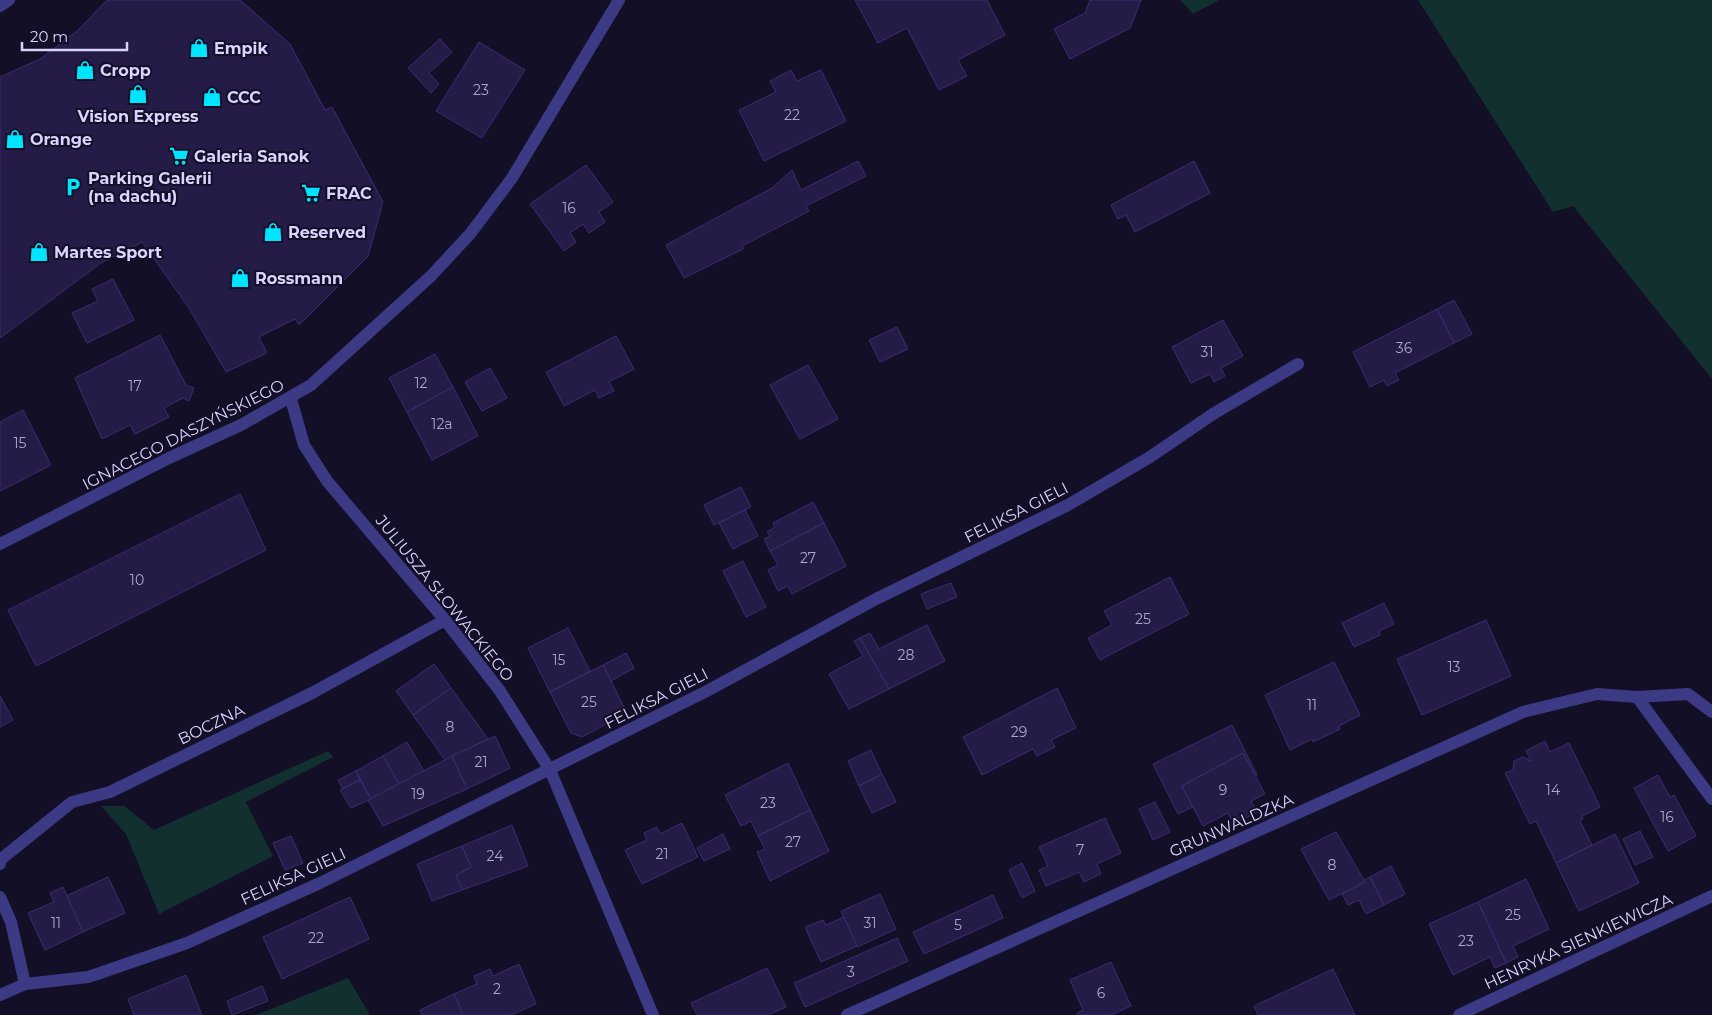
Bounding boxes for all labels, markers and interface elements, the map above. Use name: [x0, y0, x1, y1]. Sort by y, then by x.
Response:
scale bar: [22, 20, 128, 52]
text: 20 m: [30, 27, 68, 46]
shop icon: Empik: [188, 37, 210, 59]
place label: Empik: [214, 39, 268, 58]
shop icon: Cropp: [74, 59, 96, 81]
place label: Cropp: [100, 61, 151, 80]
house number: 23: [473, 81, 489, 99]
shop icon: Vision Express: [127, 83, 149, 105]
shop icon: CCC: [201, 86, 223, 108]
place label: CCC: [227, 88, 261, 107]
house number: 22: [784, 106, 800, 124]
place label: Vision Express: [76, 107, 199, 126]
shop icon: Orange: [4, 128, 26, 150]
place label: Orange: [30, 130, 92, 149]
supermarket icon: Galeria Sanok: [168, 145, 190, 167]
place label: Galeria Sanok: [194, 147, 310, 166]
place label: Parking Galerii (na dachu): [88, 169, 212, 206]
parking icon: Parking Galerii (na dachu): [62, 176, 84, 198]
supermarket icon: FRAC: [300, 182, 322, 204]
place label: FRAC: [326, 184, 372, 203]
house number: 16: [562, 199, 576, 217]
shop icon: Reserved: [262, 221, 284, 243]
place label: Reserved: [288, 223, 366, 242]
shop icon: Martes Sport: [28, 241, 50, 263]
place label: Martes Sport: [54, 243, 162, 262]
shop icon: Rossmann: [229, 267, 251, 289]
place label: Rossmann: [255, 269, 343, 288]
house number: 36: [1396, 339, 1413, 357]
house number: 31: [1201, 343, 1213, 361]
house number: 12: [414, 374, 428, 392]
street label: IGNACEGO DASZYŃSKIEGO: [79, 375, 287, 494]
house number: 17: [128, 377, 142, 395]
house number: 12a: [431, 415, 453, 433]
house number: 15: [14, 434, 27, 452]
street label: FELIKSA GIELI: [961, 478, 1071, 547]
street label: JULIUSZA SŁOWACKIEGO: [371, 511, 518, 685]
house number: 27: [800, 549, 816, 567]
house number: 10: [130, 571, 144, 589]
house number: 25: [1135, 610, 1151, 628]
house number: 28: [898, 646, 915, 664]
house number: 15: [553, 651, 566, 669]
house number: 13: [1448, 658, 1461, 676]
street label: FELIKSA GIELI: [601, 664, 711, 733]
house number: 25: [581, 693, 597, 711]
house number: 11: [1307, 696, 1317, 714]
street label: BOCZNA: [175, 700, 248, 749]
house number: 8: [446, 718, 455, 736]
house number: 29: [1011, 723, 1027, 741]
house number: 21: [474, 753, 488, 771]
house number: 9: [1219, 781, 1227, 799]
house number: 14: [1546, 781, 1561, 799]
house number: 19: [411, 785, 425, 803]
street label: GRUNWALDZKA: [1166, 789, 1296, 861]
house number: 23: [760, 794, 776, 812]
house number: 16: [1660, 808, 1674, 826]
house number: 27: [785, 833, 801, 851]
house number: 7: [1076, 841, 1084, 859]
street label: FELIKSA GIELI: [238, 844, 349, 909]
house number: 21: [655, 845, 669, 863]
house number: 24: [487, 847, 504, 865]
house number: 8: [1328, 856, 1337, 874]
street label: HENRYKA SIENKIEWICZA: [1481, 889, 1676, 993]
house number: 25: [1505, 906, 1521, 924]
house number: 11: [51, 914, 61, 932]
house number: 31: [864, 914, 876, 932]
house number: 5: [954, 916, 962, 934]
house number: 22: [308, 929, 324, 947]
house number: 23: [1458, 932, 1474, 950]
house number: 3: [847, 963, 855, 981]
house number: 2: [493, 980, 501, 998]
house number: 6: [1097, 984, 1106, 1002]

